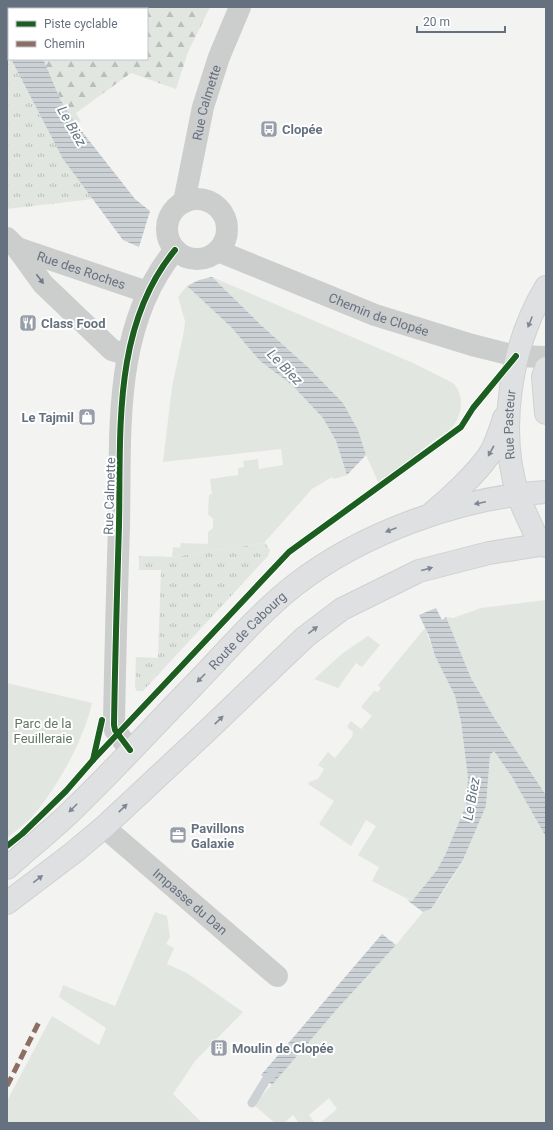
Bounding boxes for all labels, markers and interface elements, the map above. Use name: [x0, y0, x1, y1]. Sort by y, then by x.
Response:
legend: [8, 8, 148, 60]
scale bar: [417, 8, 505, 34]
text: 20 m: [423, 15, 450, 29]
text: Piste cyclable: [44, 17, 118, 31]
text: Chemin: [44, 37, 85, 51]
street label: Rue Calmette: [190, 63, 224, 142]
water label: Le Biez: [54, 103, 90, 149]
bus stop icon: Clopée: [259, 119, 279, 139]
place label: Clopée: [282, 122, 323, 137]
street label: Rue des Roches: [35, 248, 128, 292]
one-way arrow: [35, 274, 44, 285]
street label: Chemin de Clopée: [326, 290, 431, 339]
restaurant icon: Class Food: [18, 313, 38, 333]
place label: Class Food: [41, 316, 106, 331]
one-way arrow: [526, 317, 532, 329]
water label: Le Biez: [264, 346, 306, 388]
street label: Rue Pasteur: [501, 388, 519, 460]
shop icon: Le Tajmil: [77, 407, 97, 427]
place label: Le Tajmil: [21, 410, 74, 425]
one-way arrow: [487, 445, 494, 457]
street label: Rue Calmette: [101, 457, 118, 535]
one-way arrow: [474, 500, 486, 506]
one-way arrow: [385, 527, 397, 533]
one-way arrow: [421, 566, 433, 572]
street label: Route de Cabourg: [206, 589, 289, 673]
one-way arrow: [307, 626, 318, 635]
one-way arrow: [196, 673, 206, 683]
one-way arrow: [214, 715, 224, 725]
park label: Parc de la Feuilleraie: [14, 716, 72, 746]
water label: Le Biez: [459, 776, 483, 822]
one-way arrow: [68, 803, 78, 813]
one-way arrow: [118, 803, 128, 813]
place label: Pavillons Galaxie: [191, 821, 245, 851]
office icon: Pavillons Galaxie: [168, 825, 188, 845]
street label: Impasse du Dan: [150, 866, 230, 938]
one-way arrow: [33, 875, 44, 883]
building icon: Moulin de Clopée: [209, 1038, 229, 1058]
place label: Moulin de Clopée: [232, 1041, 334, 1056]

